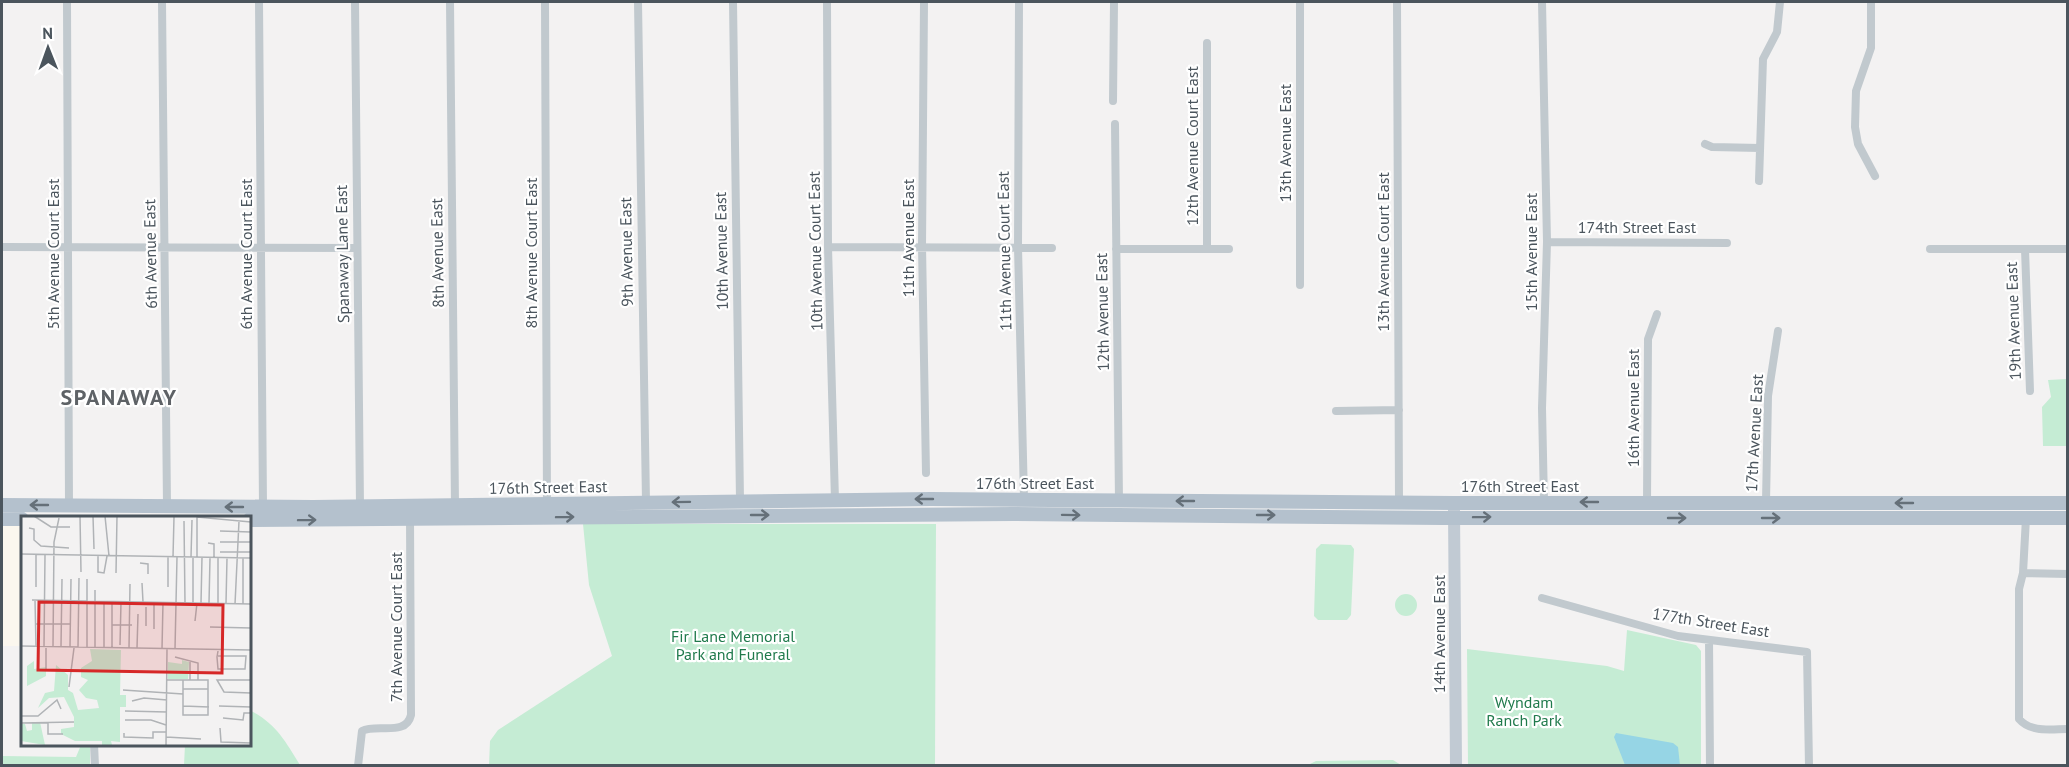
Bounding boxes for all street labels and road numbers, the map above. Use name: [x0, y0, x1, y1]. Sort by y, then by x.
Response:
street label: 12th Avenue Court East: [1182, 66, 1202, 226]
street label: 13th Avenue East: [1275, 83, 1295, 202]
street label: 10th Avenue Court East: [804, 170, 826, 331]
street label: 11th Avenue Court East: [993, 170, 1015, 331]
street label: 13th Avenue Court East: [1373, 172, 1393, 332]
street label: 8th Avenue Court East: [521, 177, 541, 328]
street label: 5th Avenue Court East: [43, 178, 63, 329]
street label: 6th Avenue Court East: [236, 178, 256, 329]
street label: 11th Avenue East: [898, 178, 918, 297]
street label: Spanaway Lane East: [331, 184, 353, 323]
street label: 10th Avenue East: [710, 191, 732, 310]
street label: 15th Avenue East: [1521, 192, 1541, 311]
street label: 9th Avenue East: [615, 196, 637, 307]
street label: 8th Avenue East: [426, 197, 448, 308]
street label: 6th Avenue East: [139, 198, 161, 309]
street label: 174th Street East: [1578, 217, 1697, 237]
street label: 12th Avenue East: [1091, 252, 1113, 371]
street label: 19th Avenue East: [2001, 261, 2025, 380]
street label: 16th Avenue East: [1623, 348, 1643, 467]
street label: 17th Avenue East: [1741, 373, 1767, 492]
street label: 176th Street East: [976, 473, 1095, 493]
street label: 176th Street East: [489, 476, 608, 498]
street label: 176th Street East: [1461, 476, 1580, 496]
street label: 7th Avenue Court East: [386, 551, 406, 702]
street label: 14th Avenue East: [1429, 574, 1449, 693]
street label: 177th Street East: [1651, 603, 1771, 641]

